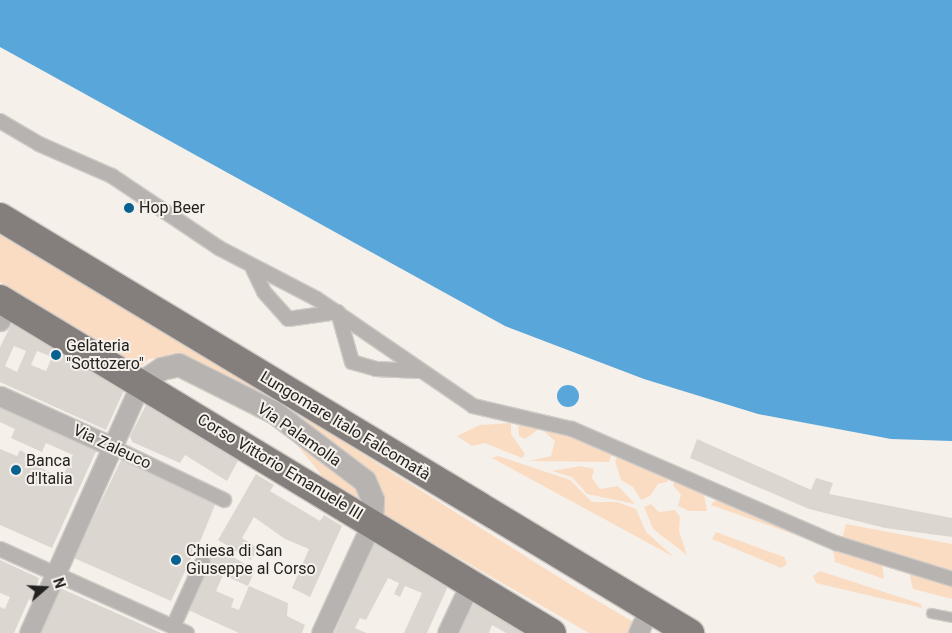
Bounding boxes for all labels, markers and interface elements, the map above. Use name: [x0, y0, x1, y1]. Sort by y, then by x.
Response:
place label: Hop Beer: [139, 198, 205, 218]
marker: Hop Beer: [123, 202, 135, 214]
place label: Gelateria "Sottozero": [66, 336, 144, 374]
marker: Gelateria "Sottozero": [50, 349, 62, 361]
street label: Lungomare Italo Falcomatà: [256, 368, 434, 484]
street label: Via Palamolla: [253, 399, 345, 471]
street label: Corso Vittorio Emanuele III: [194, 410, 366, 524]
street label: Via Zaleuco: [70, 421, 154, 473]
place label: Banca d'Italia: [26, 451, 73, 489]
marker: Banca d'Italia: [10, 464, 22, 476]
place label: Chiesa di San Giuseppe al Corso: [186, 541, 316, 579]
marker: Chiesa di San Giuseppe al Corso: [170, 554, 182, 566]
north arrow: [20, 563, 70, 613]
text: N: [50, 576, 68, 590]

